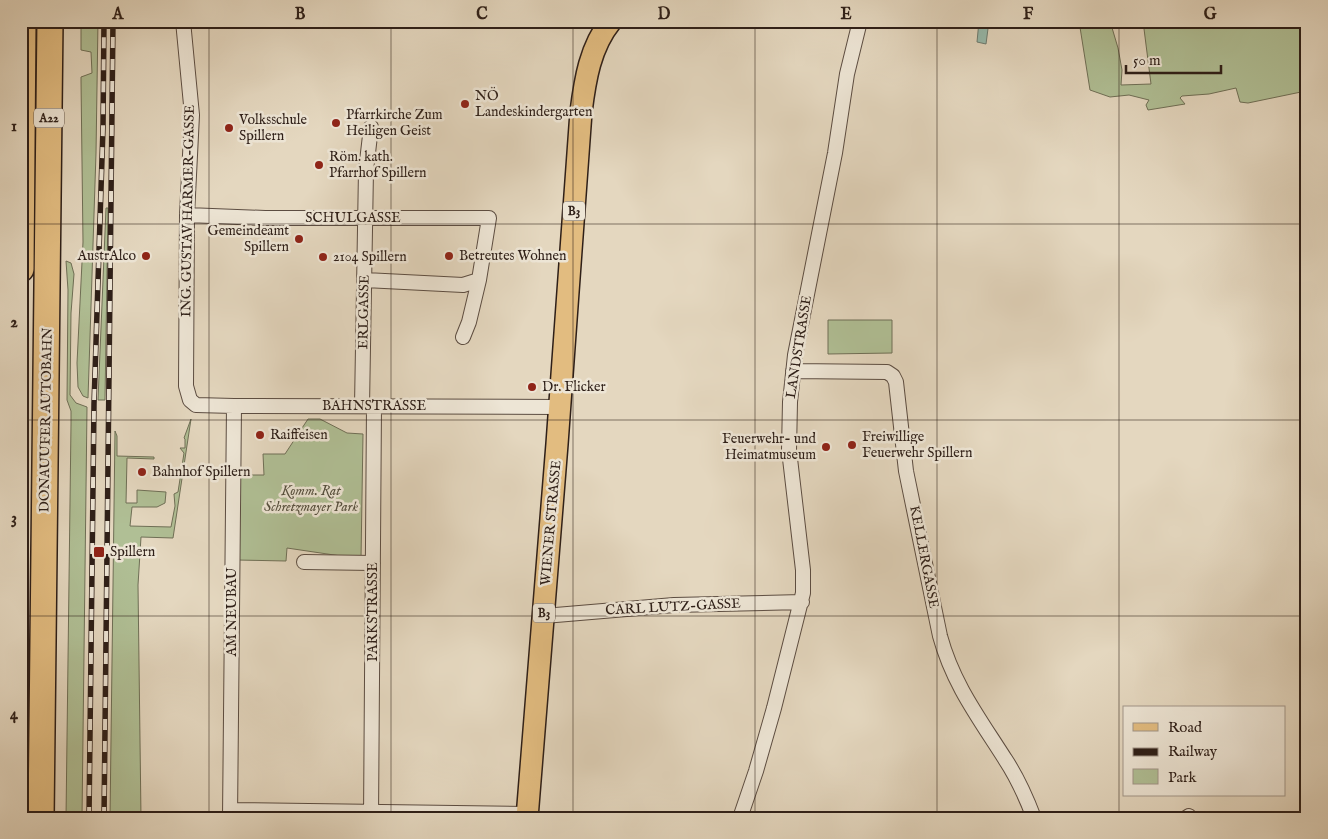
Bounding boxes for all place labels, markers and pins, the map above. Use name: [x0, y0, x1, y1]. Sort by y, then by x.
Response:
place label: NÖ Landeskindergarten: [475, 86, 593, 121]
marker: NÖ Landeskindergarten: [459, 98, 471, 110]
place label: Pfarrkirche Zum Heiligen Geist: [346, 106, 443, 140]
place label: Volksschule Spillern: [238, 111, 307, 145]
marker: Pfarrkirche Zum Heiligen Geist: [330, 117, 342, 129]
marker: Volksschule Spillern: [223, 122, 235, 134]
place label: Röm. kath. Pfarrhof Spillern: [329, 148, 427, 182]
marker: Röm. kath. Pfarrhof Spillern: [313, 159, 325, 171]
place label: Gemeindeamt Spillern: [208, 222, 290, 256]
marker: Gemeindeamt Spillern: [293, 233, 305, 245]
place label: AustrAlco: [77, 247, 136, 265]
place label: Betreutes Wohnen: [459, 247, 567, 265]
place label: 2104 Spillern: [333, 248, 407, 266]
marker: AustrAlco: [140, 250, 152, 262]
marker: Betreutes Wohnen: [443, 250, 455, 262]
marker: 2104 Spillern: [317, 251, 329, 263]
place label: Dr. Flicker: [542, 378, 606, 396]
marker: Dr. Flicker: [526, 381, 538, 393]
place label: Raiffeisen: [270, 426, 328, 444]
place label: Freiwillige Feuerwehr Spillern: [862, 428, 973, 462]
marker: Raiffeisen: [254, 429, 266, 441]
place label: Feuerwehr- und Heimatmuseum: [722, 430, 817, 464]
marker: Freiwillige Feuerwehr Spillern: [846, 439, 858, 451]
marker: Feuerwehr- und Heimatmuseum: [820, 441, 832, 453]
place label: Bahnhof Spillern: [152, 463, 251, 481]
marker: Bahnhof Spillern: [136, 466, 148, 478]
place label: Spillern: [110, 543, 156, 561]
marker: Spillern: [92, 545, 106, 559]

